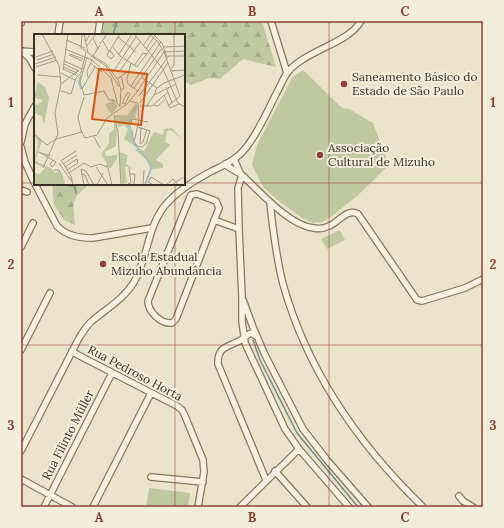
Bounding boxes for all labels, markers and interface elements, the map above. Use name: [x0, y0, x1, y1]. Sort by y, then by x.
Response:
text: A: [95, 3, 104, 20]
text: B: [248, 3, 257, 20]
text: C: [401, 3, 410, 20]
inset map: [34, 34, 185, 185]
place label: Saneamento Básico do Estado de São Paulo: [352, 69, 477, 98]
marker: Saneamento Básico do Estado de São Paulo: [339, 79, 349, 89]
text: 1: [8, 94, 14, 111]
text: 1: [490, 94, 496, 111]
place label: Associação Cultural de Mizuho: [327, 140, 435, 169]
marker: Associação Cultural de Mizuho: [315, 150, 325, 160]
place label: Escola Estadual Mizuho Abundância: [111, 249, 222, 278]
text: 2: [8, 256, 15, 273]
text: 2: [490, 256, 497, 273]
marker: Escola Estadual Mizuho Abundância: [98, 259, 108, 269]
street label: Rua Pedroso Horta: [85, 341, 185, 404]
street label: Rua Filinto Müller: [38, 387, 97, 482]
text: 3: [7, 417, 15, 434]
text: 3: [489, 417, 497, 434]
text: A: [95, 509, 104, 526]
text: B: [248, 509, 257, 526]
text: C: [401, 509, 410, 526]

